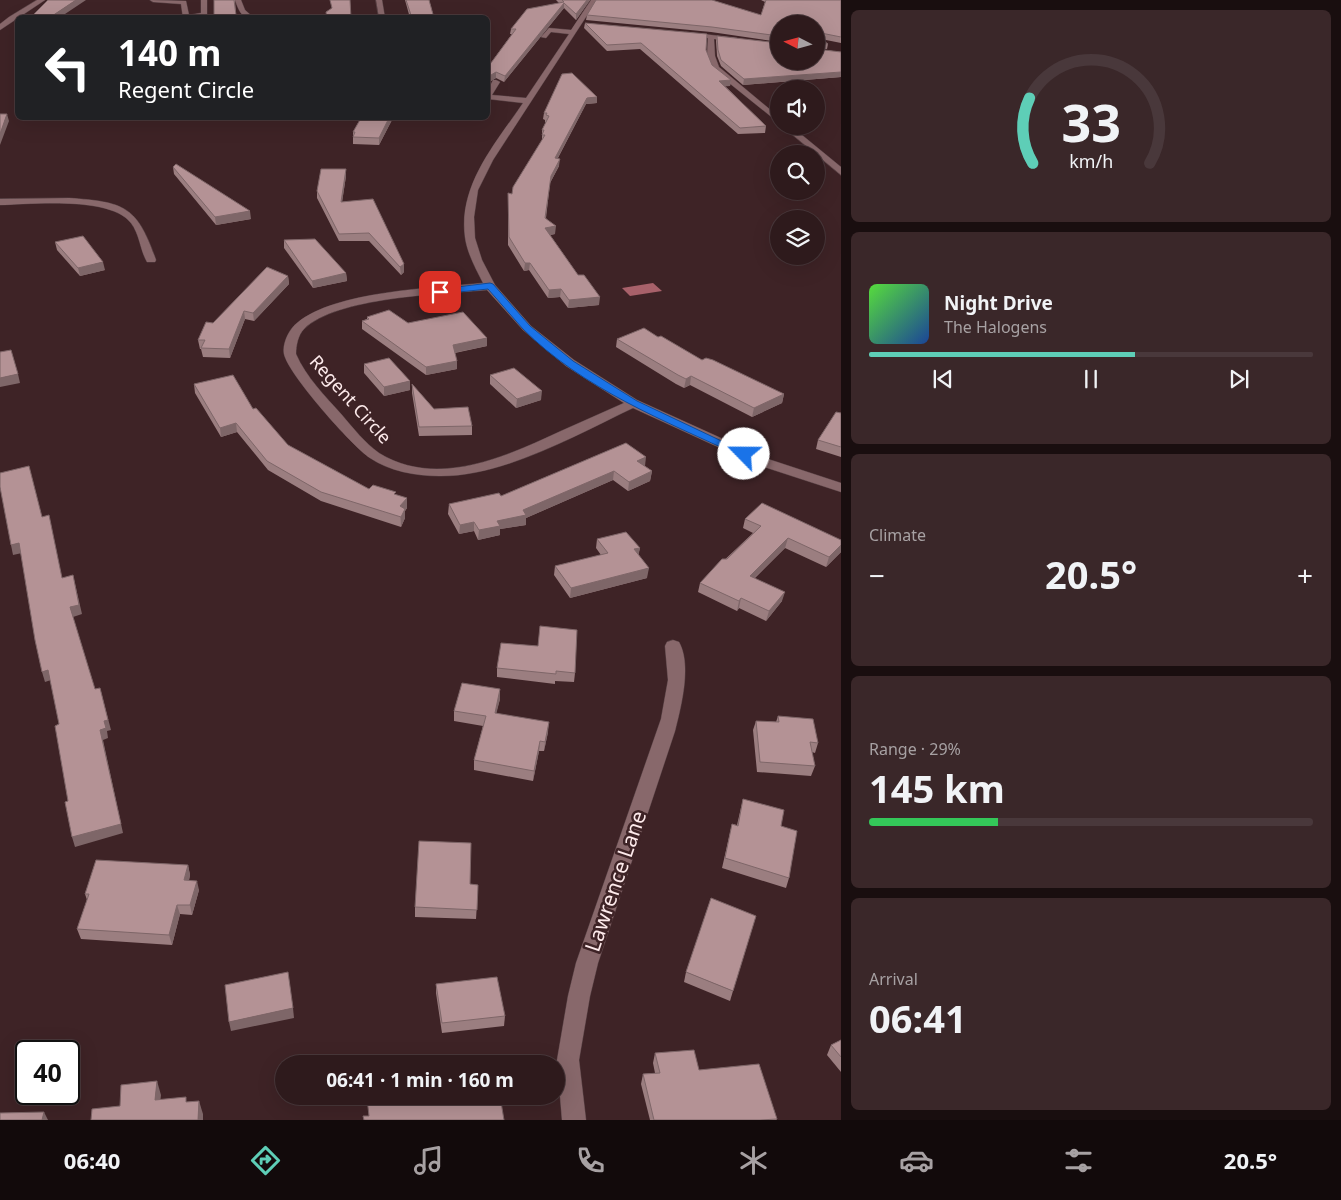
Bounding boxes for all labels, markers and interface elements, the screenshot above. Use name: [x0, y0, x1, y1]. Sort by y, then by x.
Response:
north arrow: [770, 15, 825, 70]
map controls: [770, 15, 825, 265]
text: 140 m: [118, 29, 221, 76]
icon: left: [35, 35, 100, 100]
text: Regent Circle: [118, 74, 254, 104]
button: sound: [770, 80, 825, 135]
text: 33: [1061, 86, 1121, 157]
button: search: [770, 145, 825, 200]
text: km/h: [1069, 149, 1113, 173]
button: layers: [770, 210, 825, 265]
pin: [419, 271, 461, 313]
icon: arrive: [426, 278, 454, 306]
text: Night Drive: [944, 290, 1053, 316]
text: The Halogens: [944, 316, 1047, 338]
street label: Regent Circle: [305, 350, 397, 448]
icon: previous: [929, 365, 957, 393]
icon: pause: [1077, 365, 1105, 393]
icon: next: [1225, 365, 1253, 393]
position arrow: [717, 427, 769, 479]
text: Climate: [869, 524, 926, 546]
text: 20.5°: [1045, 548, 1137, 600]
text: −: [869, 556, 885, 594]
text: +: [1297, 556, 1313, 594]
text: Range · 29%: [869, 738, 961, 760]
text: 145 km: [869, 762, 1005, 814]
street label: Lawrence Lane: [578, 807, 652, 955]
text: Arrival: [869, 968, 918, 990]
text: 06:41: [869, 992, 967, 1044]
speed limit sign: 40: [15, 1040, 80, 1105]
text: 06:41 · 1 min · 160 m: [326, 1067, 514, 1093]
icon: directions: [248, 1143, 283, 1178]
icon: music: [411, 1143, 446, 1178]
icon: phone: [573, 1143, 608, 1178]
icon: climate: [736, 1143, 771, 1178]
icon: car: [899, 1143, 934, 1178]
icon: filters: [1061, 1143, 1096, 1178]
text: 06:40: [64, 1145, 120, 1175]
text: 20.5°: [1224, 1145, 1277, 1175]

